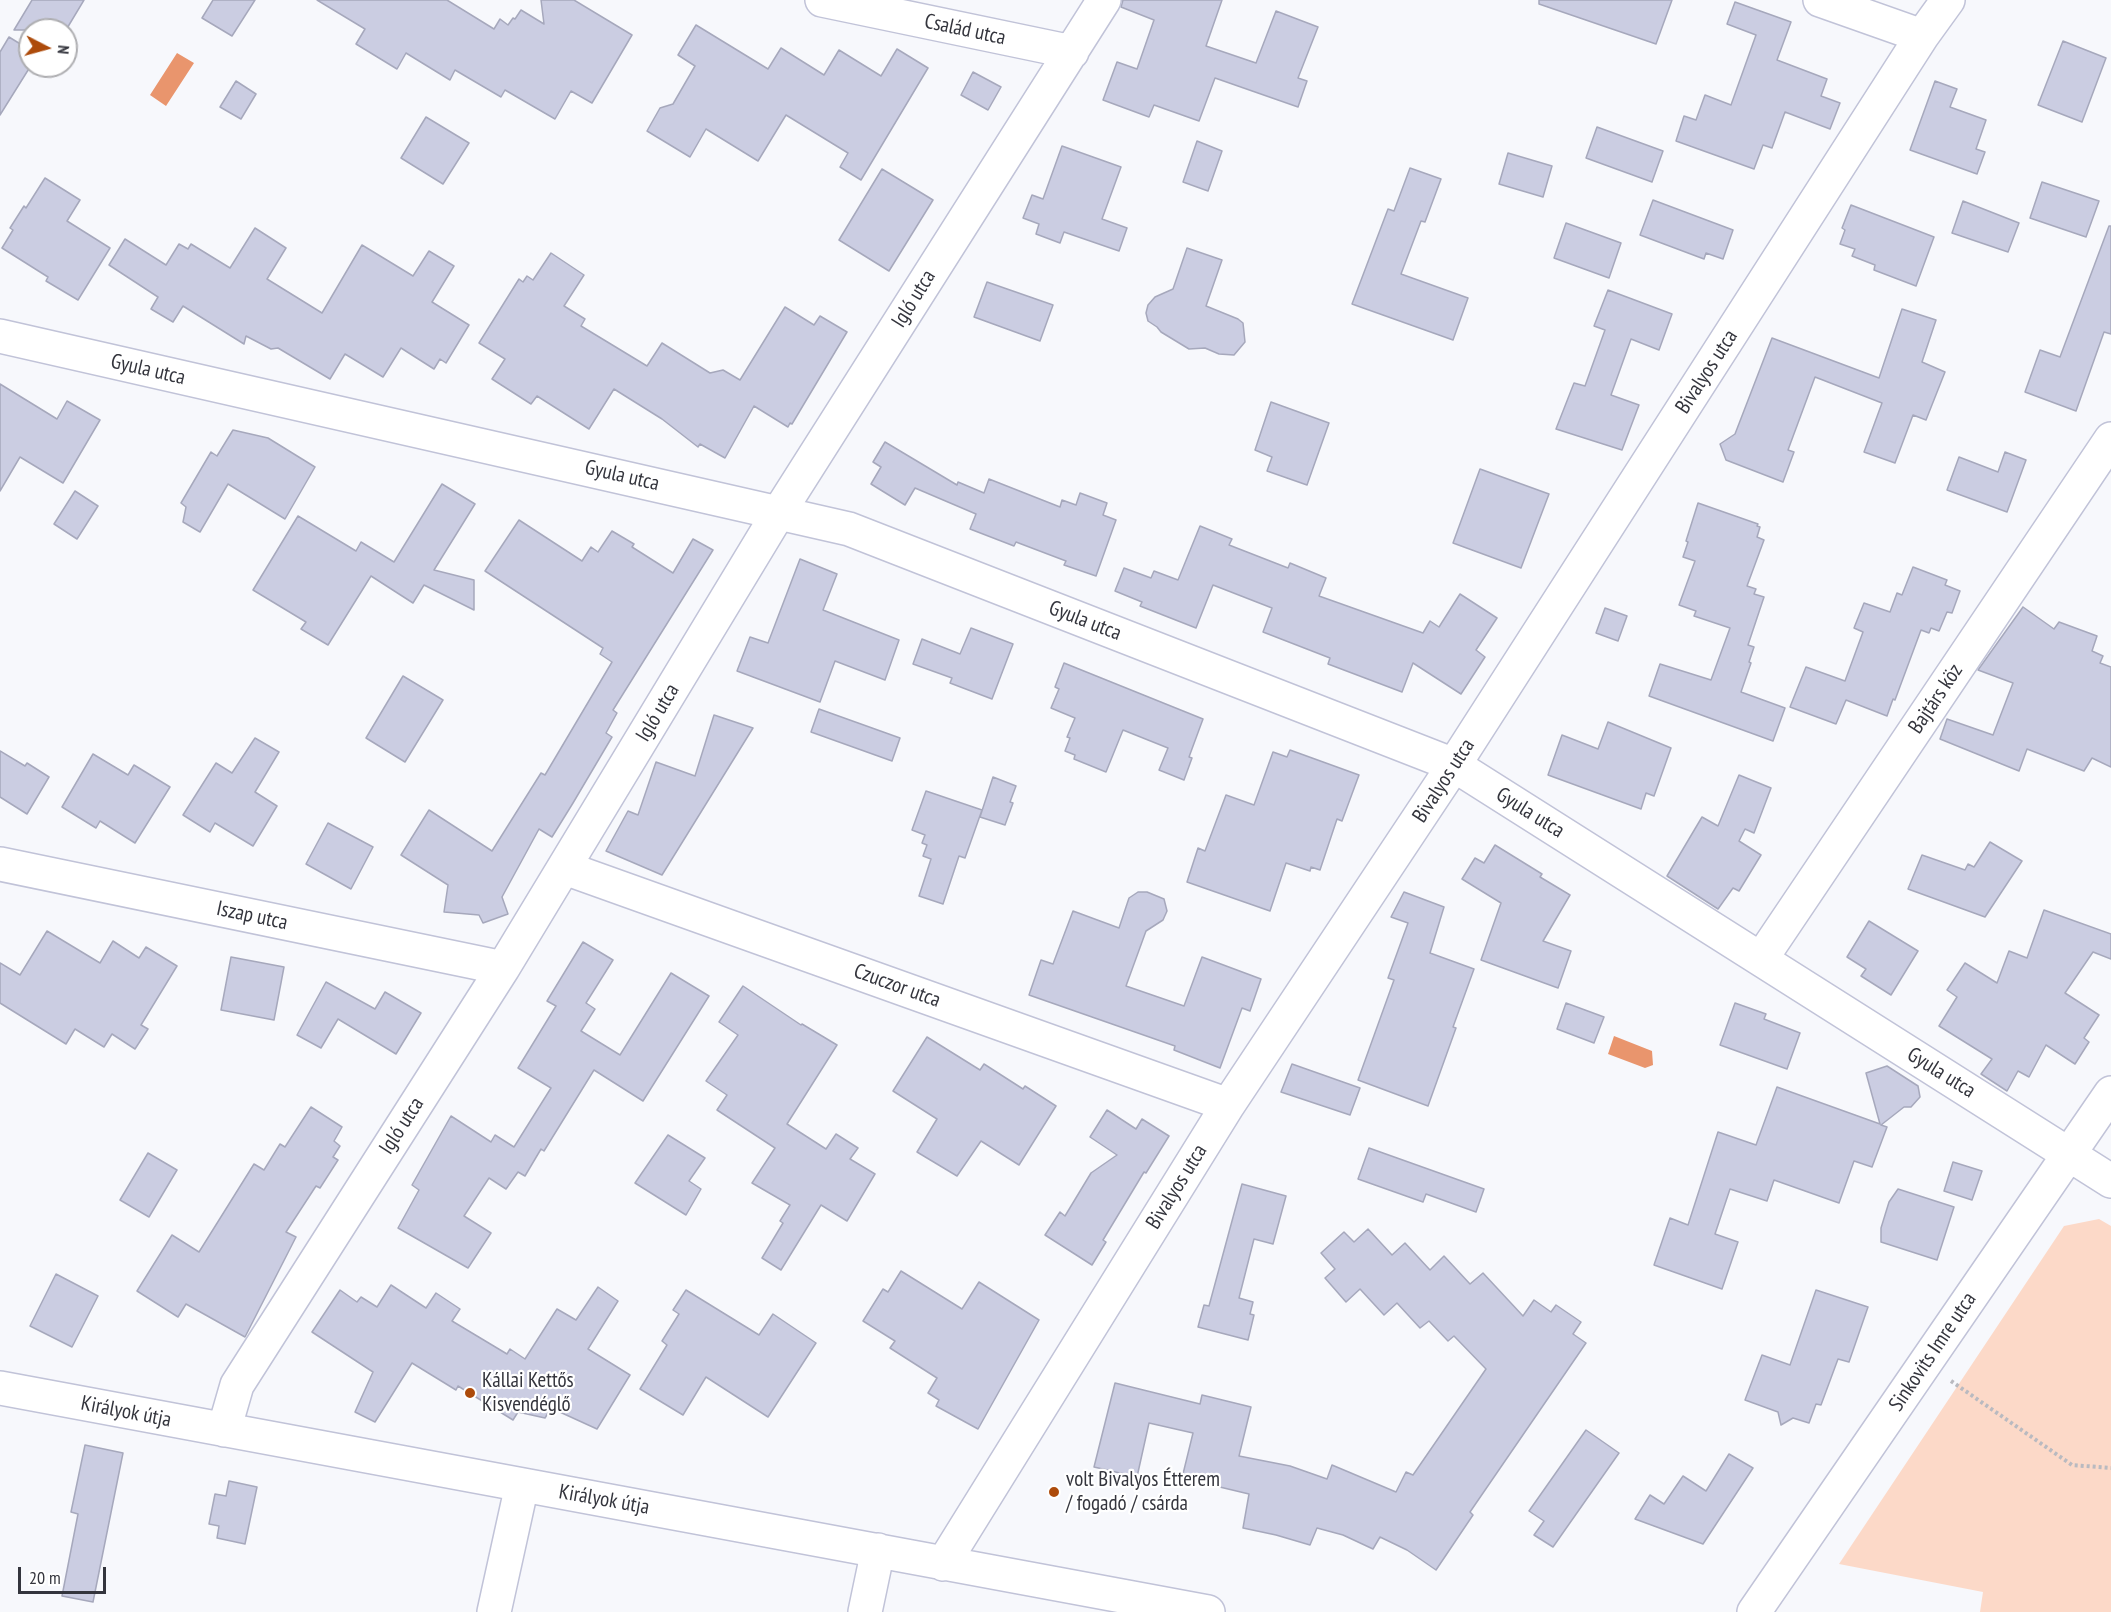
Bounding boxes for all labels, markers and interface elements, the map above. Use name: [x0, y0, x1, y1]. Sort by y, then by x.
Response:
street label: Család utca: [922, 9, 1008, 51]
north arrow: [18, 18, 78, 78]
text: N: [54, 44, 74, 55]
street label: Igló utca: [887, 266, 941, 332]
street label: Bivalyos utca: [1671, 325, 1743, 419]
street label: Gyula utca: [108, 349, 188, 391]
street label: Gyula utca: [582, 455, 662, 497]
street label: Gyula utca: [1045, 596, 1125, 646]
street label: Bajtárs köz: [1904, 659, 1968, 739]
street label: Igló utca: [631, 680, 685, 746]
street label: Bivalyos utca: [1408, 734, 1480, 828]
street label: Gyula utca: [1491, 782, 1569, 844]
street label: Iszap utca: [214, 896, 290, 936]
street label: Czuczor utca: [850, 959, 944, 1013]
street label: Gyula utca: [1902, 1042, 1980, 1104]
street label: Igló utca: [374, 1093, 430, 1159]
street label: Bivalyos utca: [1141, 1140, 1213, 1234]
street label: Sinkovits Imre utca: [1884, 1288, 1982, 1416]
place label: Kállai Kettős Kisvendéglő: [482, 1368, 574, 1418]
marker: Kállai Kettős Kisvendéglő: [463, 1386, 477, 1400]
street label: Királyok útja: [79, 1391, 173, 1433]
place label: volt Bivalyos Étterem / fogadó / csárda: [1066, 1467, 1220, 1517]
street label: Királyok útja: [557, 1480, 651, 1520]
marker: volt Bivalyos Étterem / fogadó / csárda: [1047, 1485, 1061, 1499]
scale bar: [21, 1555, 110, 1593]
text: 20 m: [29, 1566, 61, 1589]

